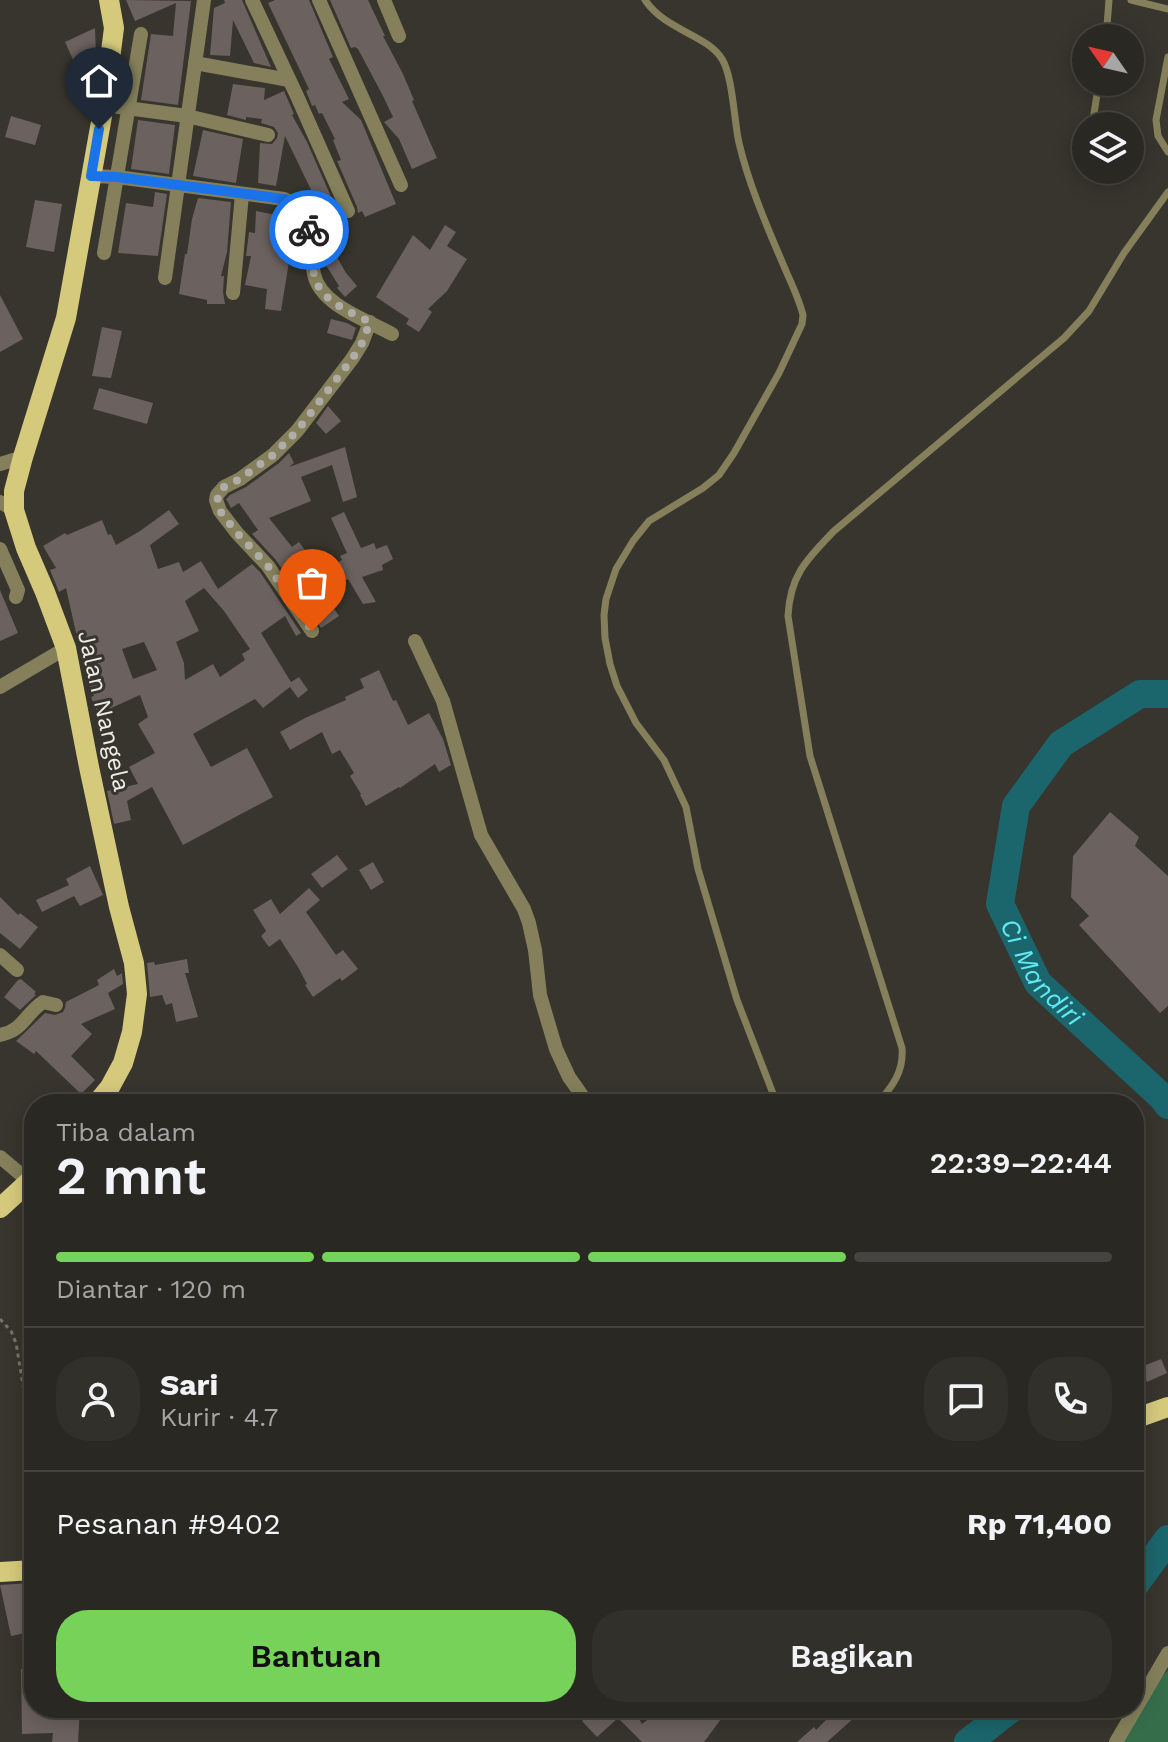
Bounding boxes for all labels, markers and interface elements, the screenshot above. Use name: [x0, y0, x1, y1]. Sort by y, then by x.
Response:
north arrow: [1072, 24, 1144, 96]
map controls: [1072, 24, 1144, 184]
pin: [65, 47, 133, 129]
icon: home: [77, 59, 121, 103]
button: layers: [1072, 112, 1144, 184]
courier: [269, 190, 349, 270]
icon: bike: [287, 208, 331, 252]
pin: [278, 549, 346, 631]
icon: bag: [290, 561, 334, 605]
street label: Jalan Nangela: [72, 628, 136, 794]
water label: Ci Mandiri: [994, 914, 1090, 1033]
text: Tiba dalam: [56, 1117, 196, 1147]
text: 22:39–22:44: [930, 1145, 1112, 1180]
text: 2 mnt: [56, 1146, 206, 1207]
text: Diantar · 120 m: [56, 1274, 246, 1304]
button: person: [56, 1357, 140, 1441]
button: chat: [924, 1357, 1008, 1441]
button: phone: [1028, 1357, 1112, 1441]
text: Sari: [160, 1367, 218, 1402]
text: Kurir · 4.7: [160, 1402, 278, 1432]
text: Pesanan #9402: [56, 1506, 281, 1541]
text: Rp 71,400: [967, 1506, 1112, 1541]
button: Bantuan: [56, 1610, 576, 1702]
button: Bagikan: [592, 1610, 1112, 1702]

